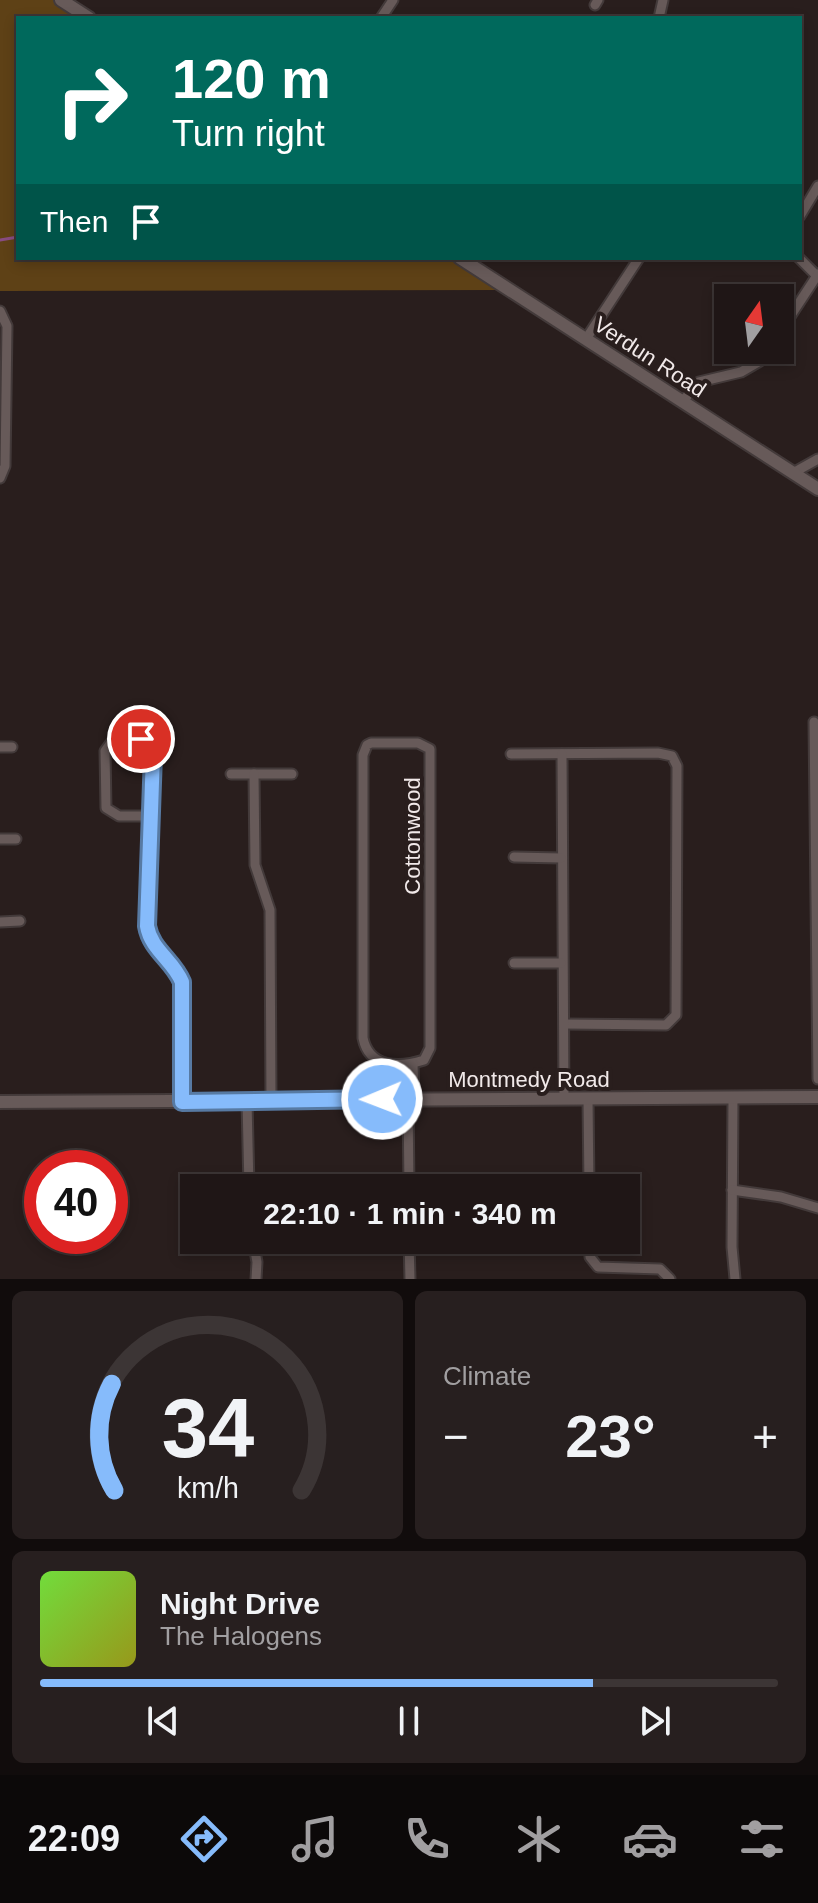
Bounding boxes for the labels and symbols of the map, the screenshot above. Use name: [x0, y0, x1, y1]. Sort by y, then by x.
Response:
north arrow: [714, 284, 794, 364]
street label: Verdun Road: [589, 312, 711, 402]
pin: [107, 705, 175, 773]
street label: Cottonwood: [400, 777, 425, 895]
position arrow: [340, 1057, 424, 1141]
street label: Montmedy Road: [448, 1067, 610, 1092]
speed limit sign: 40: [24, 1150, 128, 1254]

